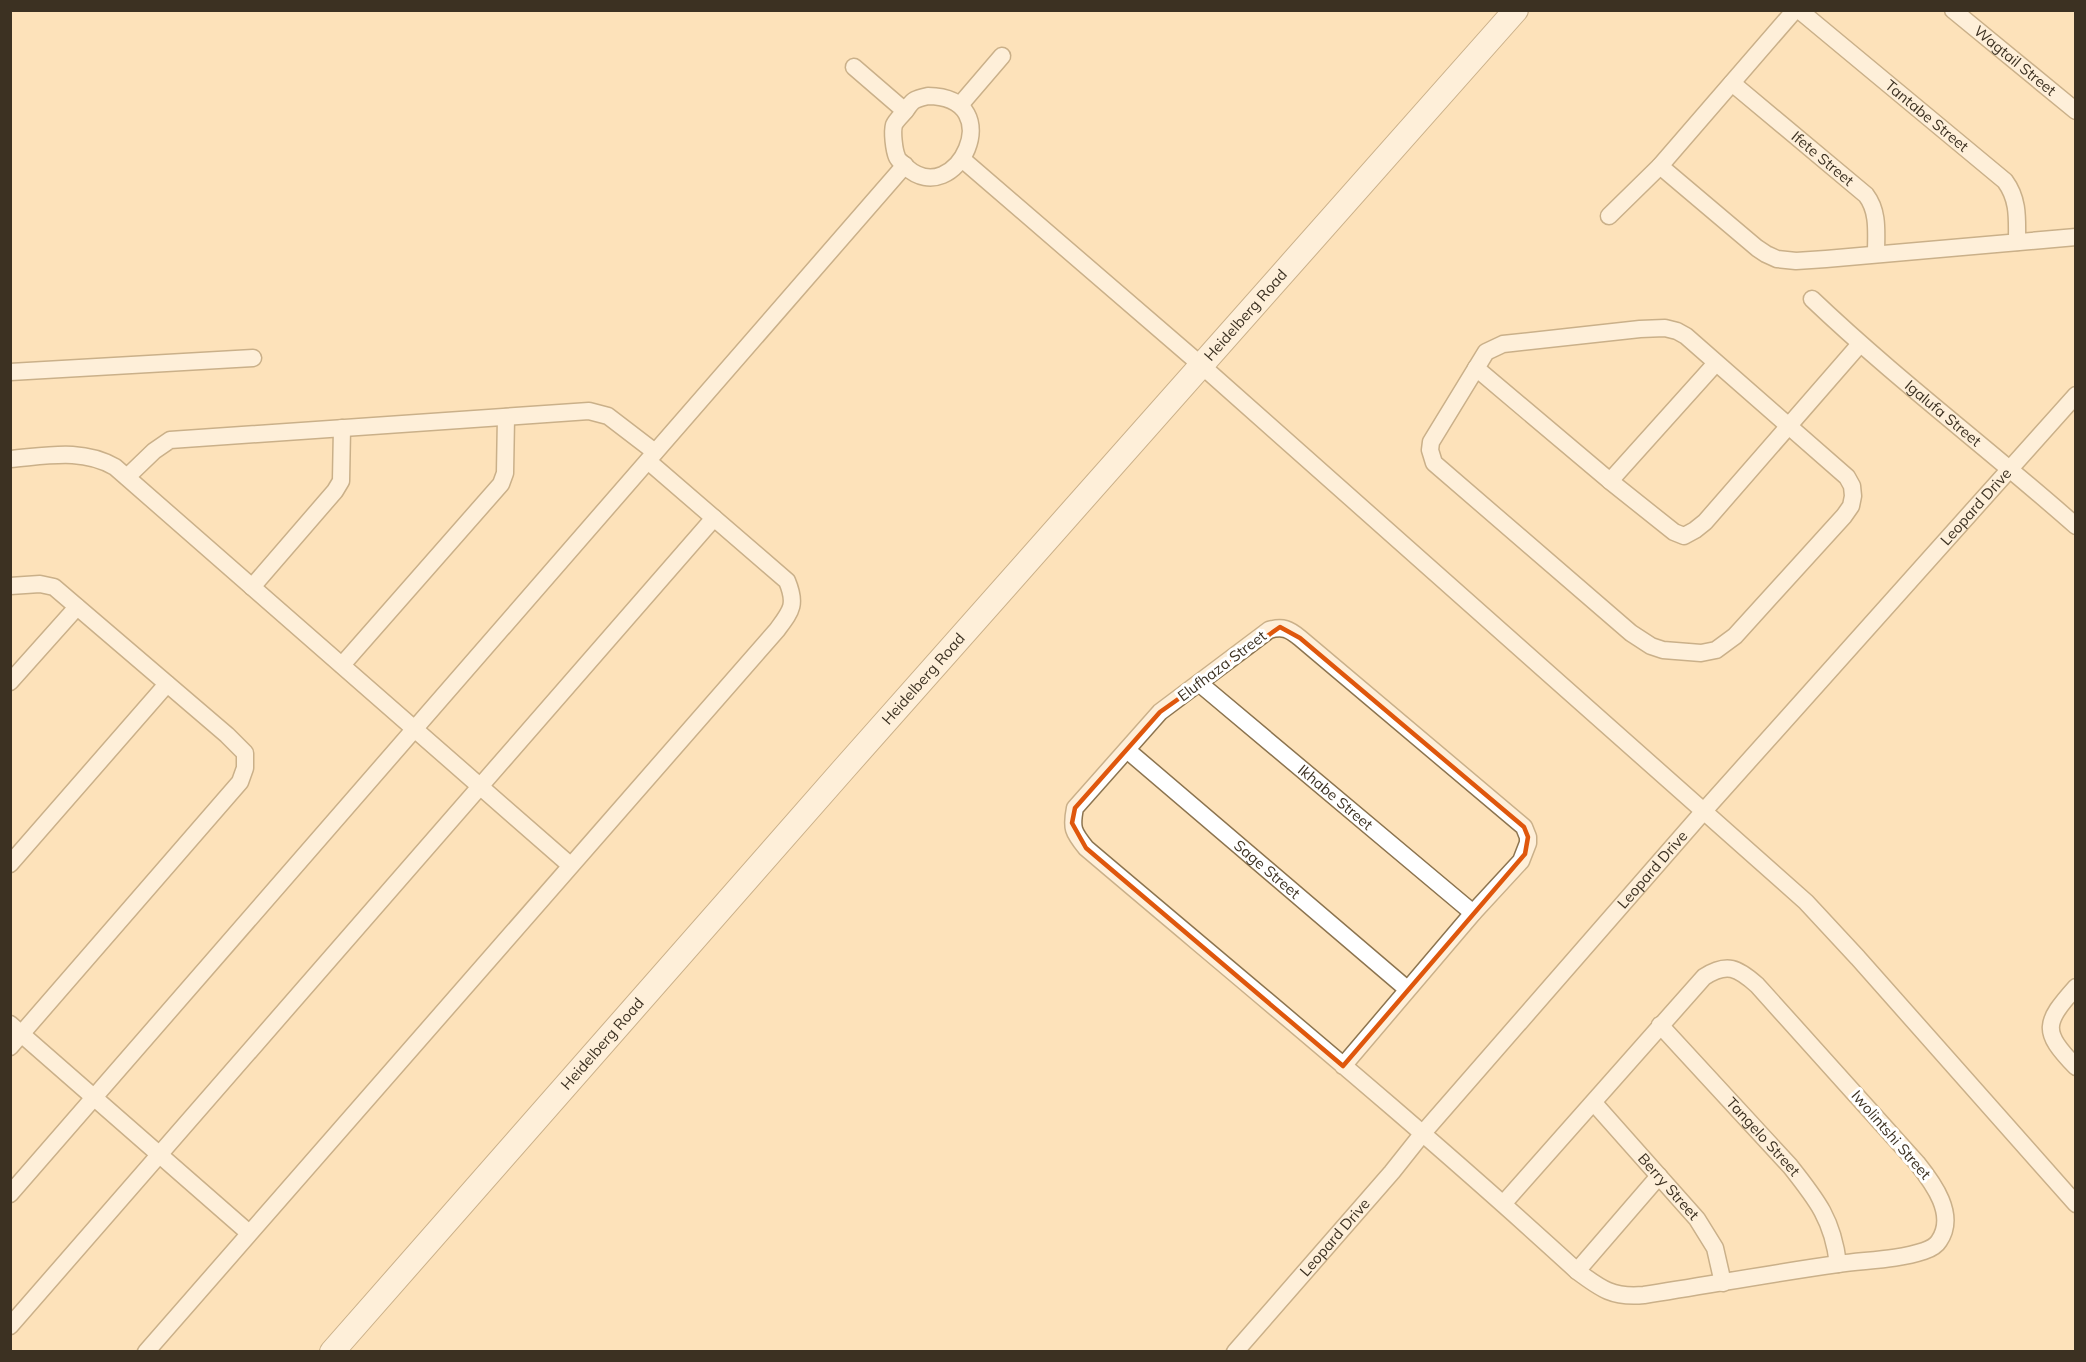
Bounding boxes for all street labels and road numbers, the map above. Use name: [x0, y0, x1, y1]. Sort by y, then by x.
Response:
street label: Wagtail Street: [1970, 21, 2060, 100]
street label: Tantabe Street: [1881, 76, 1973, 156]
street label: Ifete Street: [1788, 127, 1858, 190]
street label: Heidelberg Road: [1200, 265, 1291, 365]
street label: Igalufa Street: [1901, 376, 1985, 450]
street label: Leopard Drive: [1936, 464, 2015, 549]
street label: Elufhaza Street: [1174, 626, 1270, 705]
street label: Heidelberg Road: [877, 629, 969, 729]
street label: Ikhabe Street: [1294, 760, 1377, 834]
street label: Leopard Drive: [1613, 826, 1691, 912]
street label: Sage Street: [1230, 836, 1304, 903]
street label: Heidelberg Road: [557, 994, 648, 1094]
street label: Iwolintshi Street: [1848, 1086, 1935, 1183]
street label: Tangelo Street: [1722, 1093, 1804, 1180]
street label: Berry Street: [1634, 1149, 1703, 1224]
street label: Leopard Drive: [1295, 1194, 1374, 1280]

